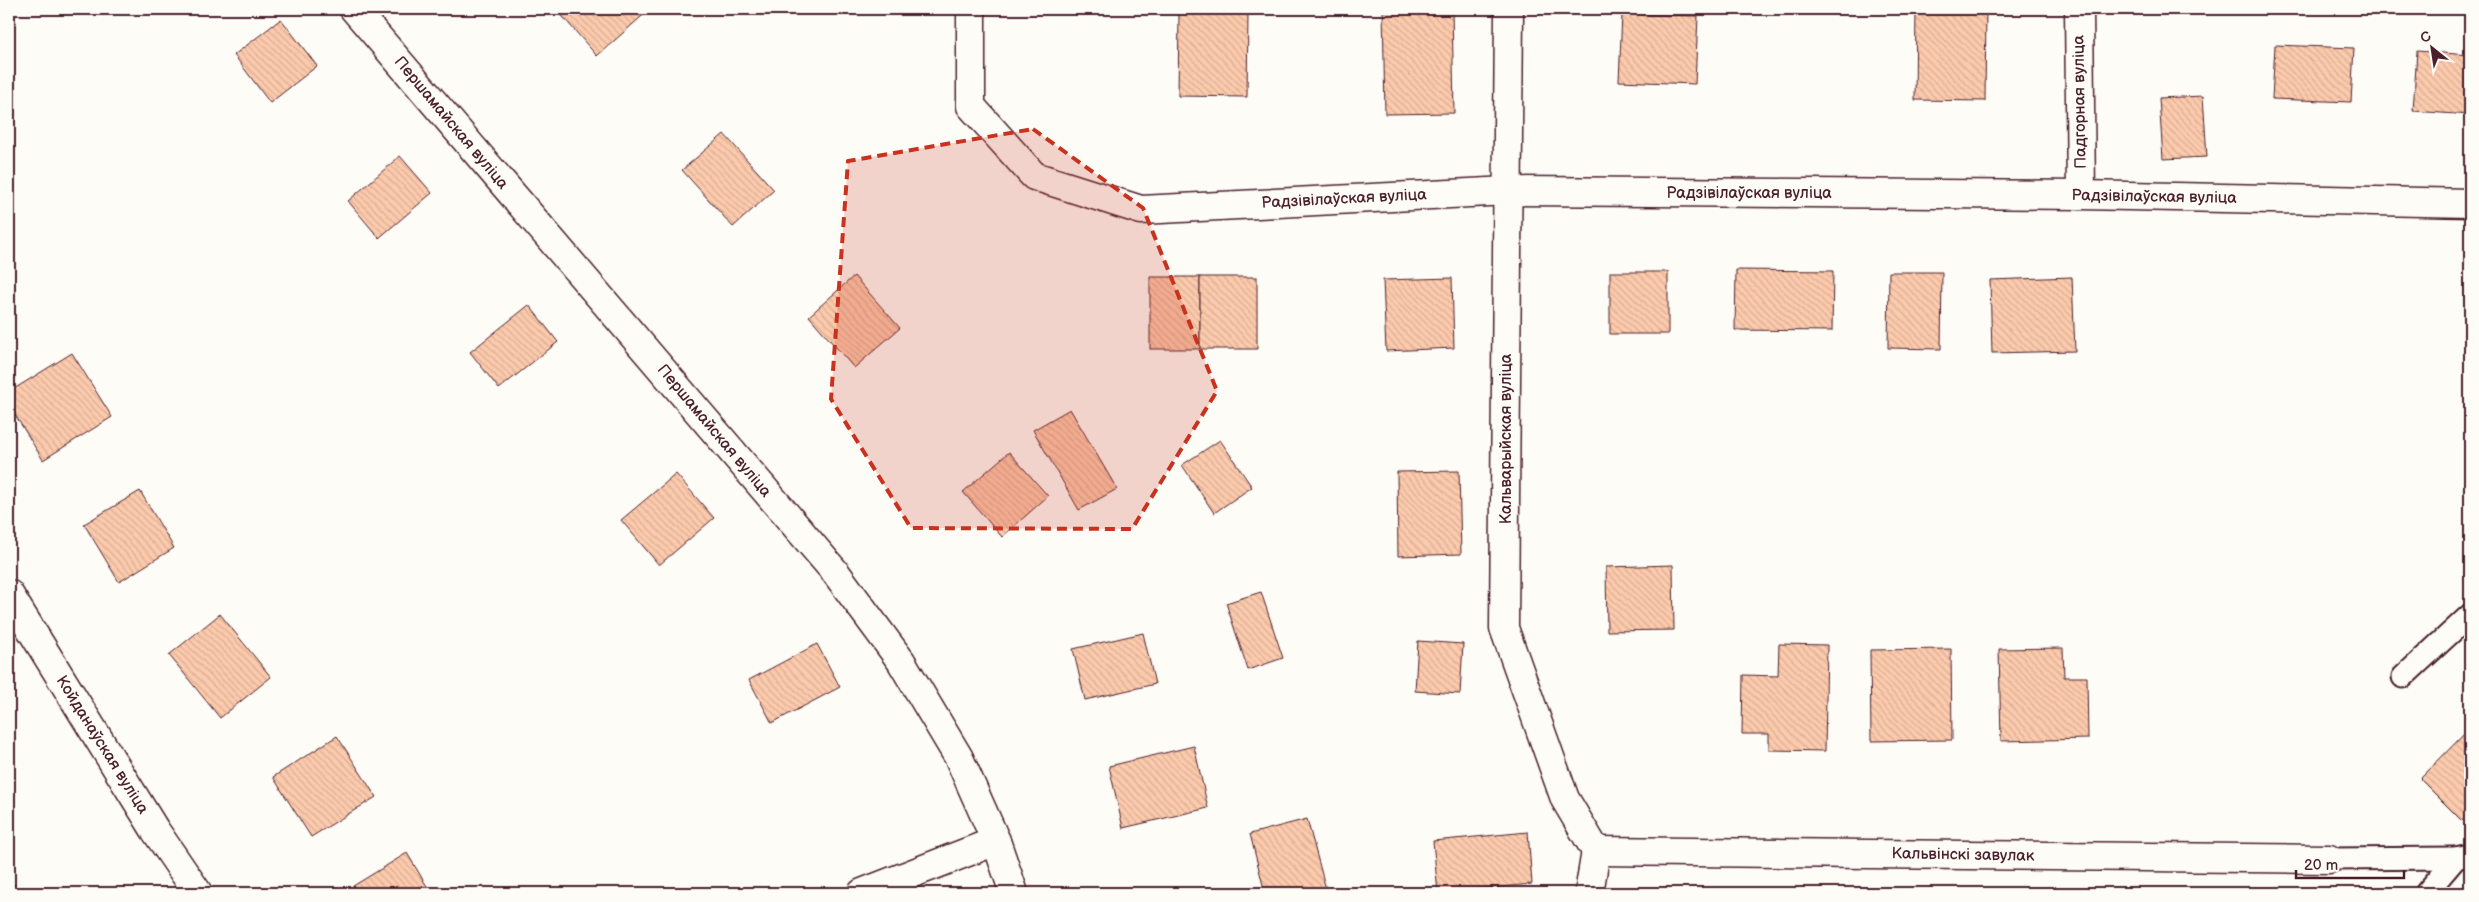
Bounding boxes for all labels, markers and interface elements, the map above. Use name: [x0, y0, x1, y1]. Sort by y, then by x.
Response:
north arrow: [2406, 22, 2456, 72]
text: С: [2417, 27, 2434, 47]
street label: Падгорная вуліца: [2069, 34, 2091, 169]
street label: Першамайская вуліца: [390, 53, 512, 194]
street label: Радзівілаўская вуліца: [1666, 184, 1832, 203]
street label: Радзівілаўская вуліца: [1261, 185, 1428, 213]
street label: Радзівілаўская вуліца: [2071, 186, 2237, 208]
street label: Кальварыйская вуліца: [1497, 353, 1516, 524]
street label: Першамайская вуліца: [653, 361, 775, 502]
street label: Койданаўская вуліца: [52, 672, 153, 818]
street label: Кальвінскі завулак: [1891, 844, 2035, 866]
scale bar: [2296, 847, 2404, 879]
text: 20 m: [2304, 856, 2338, 875]

